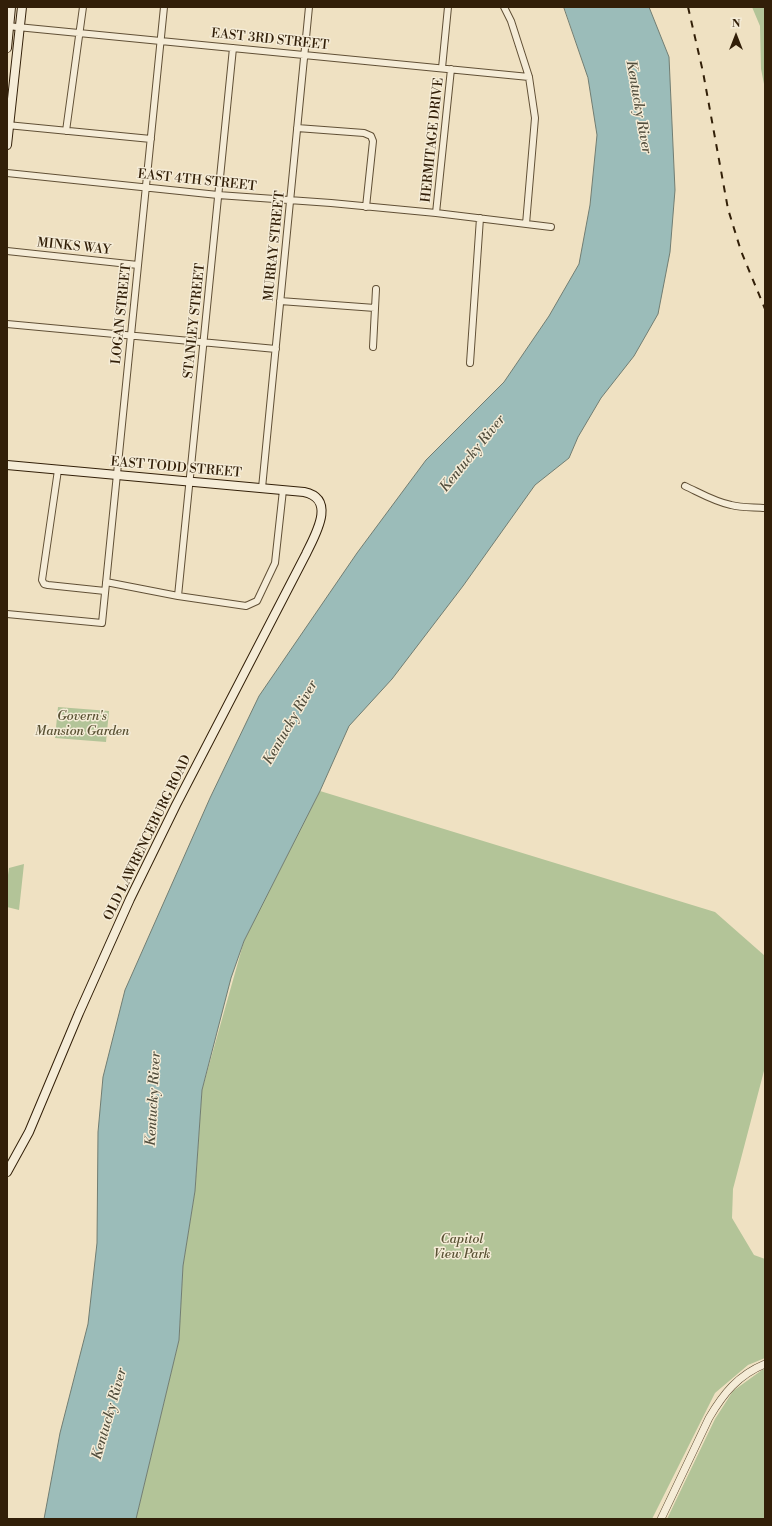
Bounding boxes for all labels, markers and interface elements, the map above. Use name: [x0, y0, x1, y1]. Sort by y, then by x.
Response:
north arrow: [716, 16, 756, 56]
text: N: [732, 17, 740, 31]
street label: EAST 3RD STREET: [210, 26, 330, 54]
water label: Kentucky River: [622, 59, 654, 155]
street label: HERMITAGE DRIVE: [419, 77, 447, 203]
street label: EAST 4TH STREET: [137, 167, 257, 195]
street label: MURRAY STREET: [261, 190, 289, 302]
street label: MINKS WAY: [36, 235, 112, 259]
street label: LOGAN STREET: [109, 263, 135, 365]
street label: STANLEY STREET: [181, 263, 209, 379]
water label: Kentucky River: [437, 412, 509, 496]
street label: EAST TODD STREET: [110, 454, 242, 482]
water label: Kentucky River: [260, 678, 322, 768]
park label: Govern's Mansion Garden: [35, 709, 129, 740]
street label: OLD LAWRENCEBURG ROAD: [101, 753, 195, 923]
water label: Kentucky River: [143, 1051, 165, 1147]
park label: Capitol View Park: [434, 1232, 490, 1263]
water label: Kentucky River: [89, 1366, 131, 1462]

